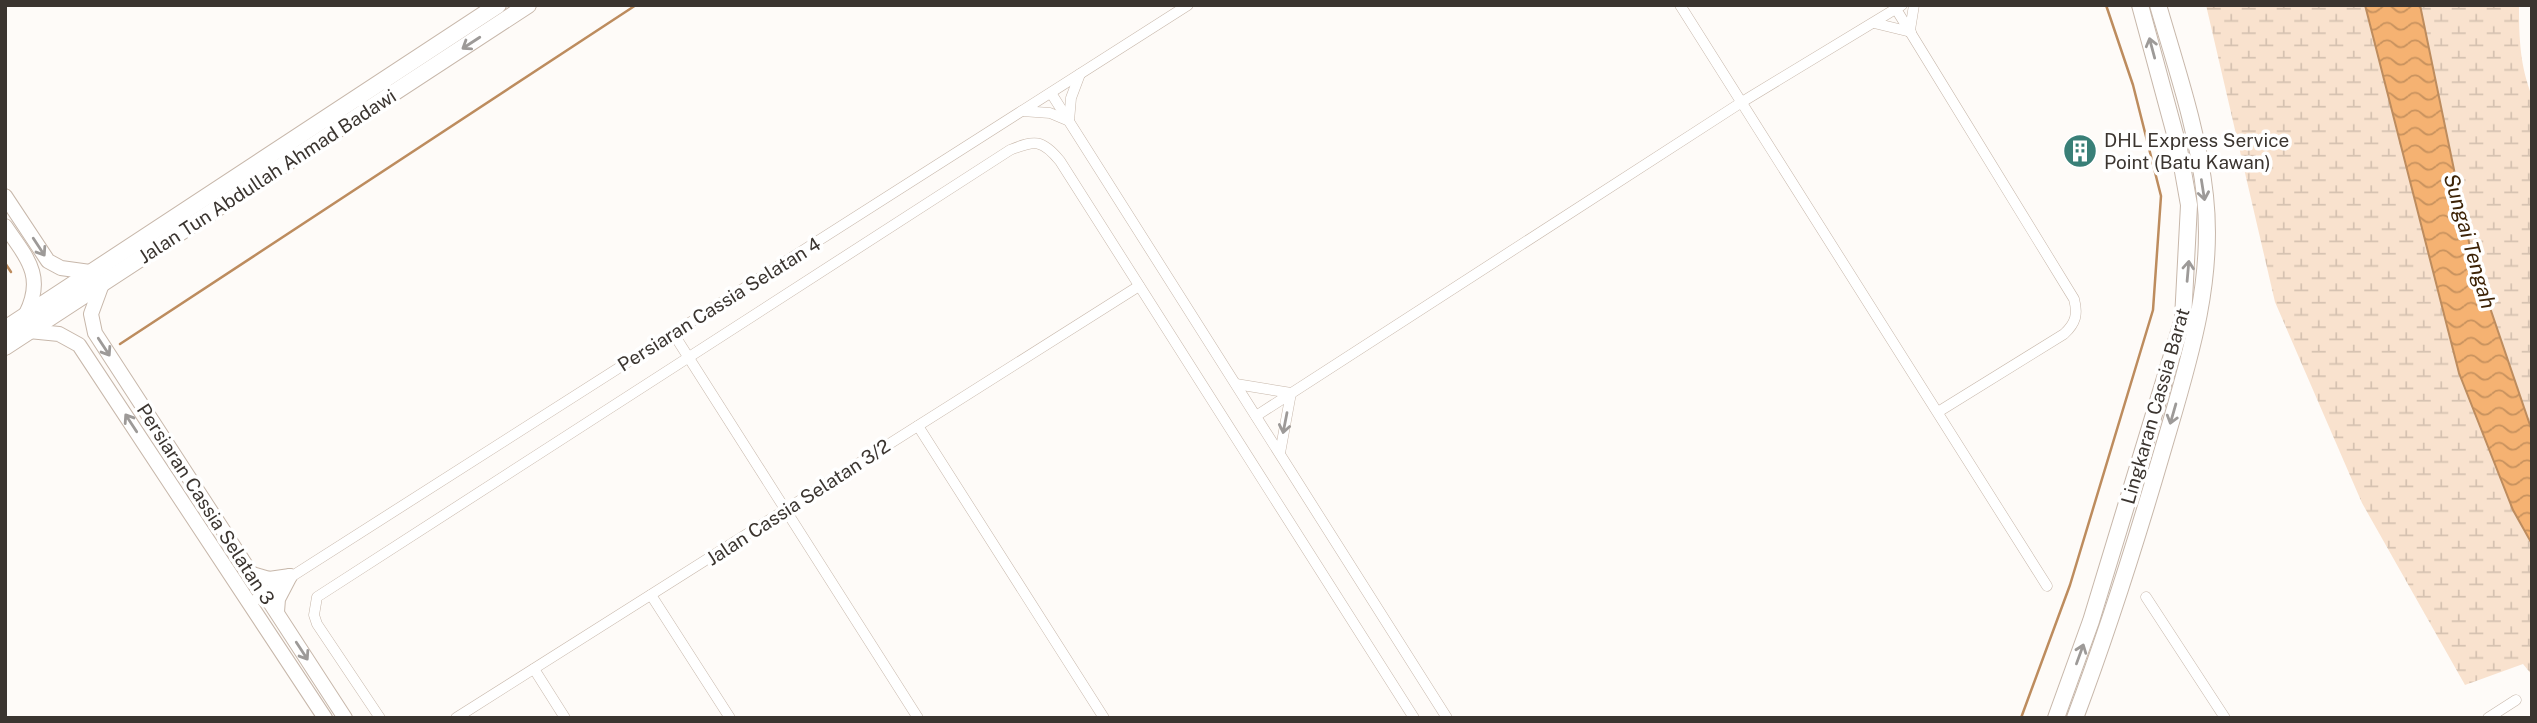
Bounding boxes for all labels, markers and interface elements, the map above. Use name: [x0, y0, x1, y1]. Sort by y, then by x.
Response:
one-way arrow: [462, 35, 481, 50]
one-way arrow: [2145, 37, 2158, 60]
street label: Jalan Tun Abdullah Ahmad Badawi: [134, 84, 400, 268]
place label: DHL Express Service Point (Batu Kawan): [2104, 129, 2289, 173]
building icon: DHL Express Service Point (Batu Kawan): [2061, 132, 2099, 170]
water label: Sungai Tengah: [2439, 170, 2501, 312]
one-way arrow: [2197, 178, 2210, 201]
street label: Persiaran Cassia Selatan 4: [613, 232, 825, 376]
one-way arrow: [32, 236, 46, 256]
one-way arrow: [2182, 260, 2195, 282]
street label: Lingkaran Cassia Barat: [2116, 305, 2194, 507]
one-way arrow: [97, 337, 111, 356]
street label: Persiaran Cassia Selatan 3: [133, 399, 279, 609]
one-way arrow: [2166, 402, 2179, 424]
one-way arrow: [1278, 411, 1291, 434]
one-way arrow: [124, 414, 138, 433]
street label: Jalan Cassia Selatan 3/2: [702, 434, 894, 570]
one-way arrow: [295, 640, 309, 660]
one-way arrow: [2074, 643, 2087, 665]

